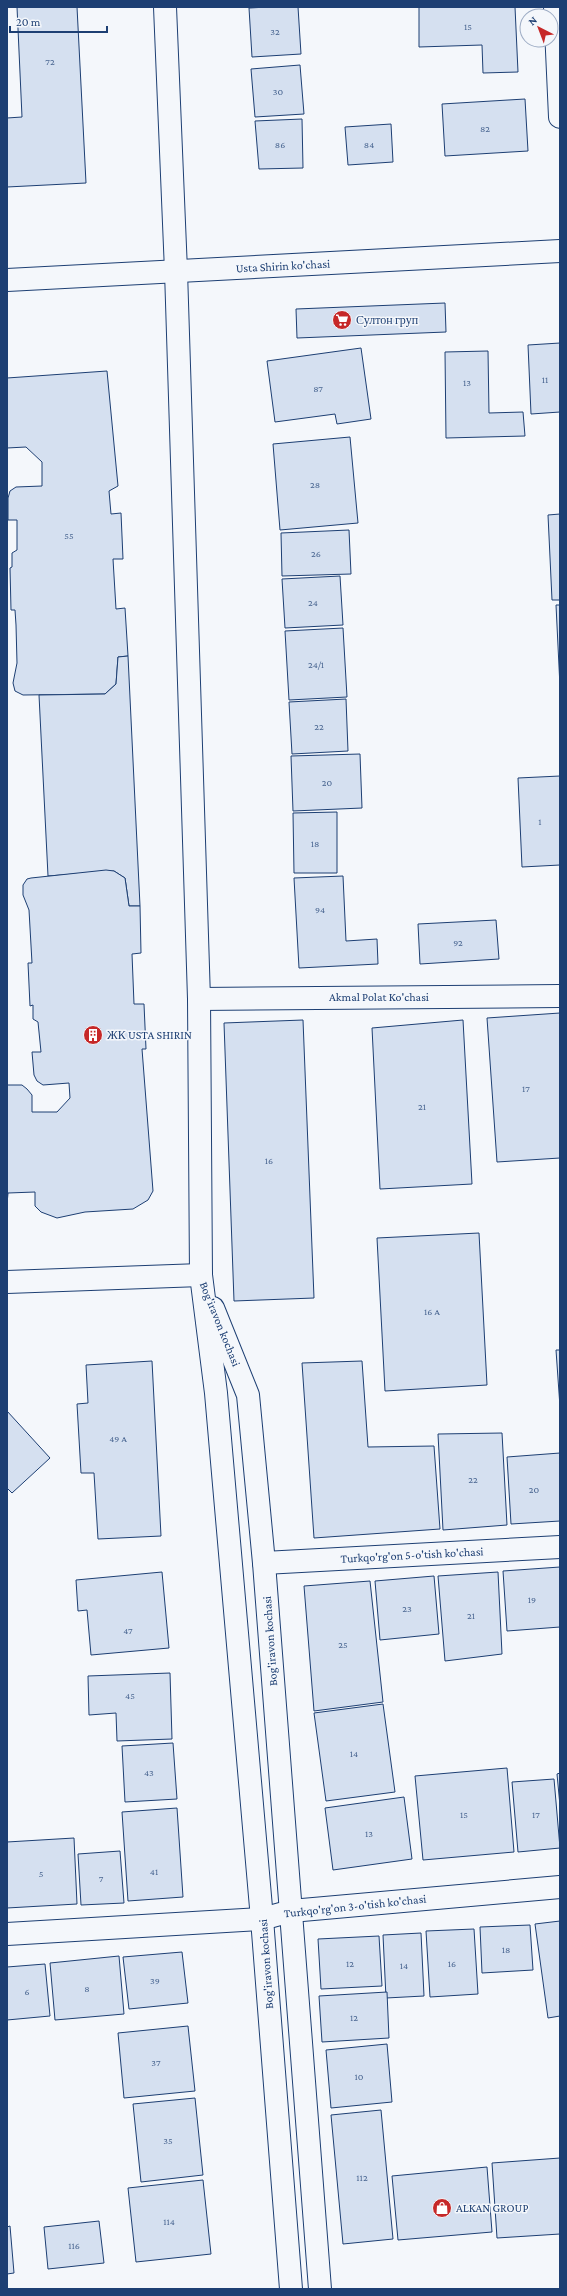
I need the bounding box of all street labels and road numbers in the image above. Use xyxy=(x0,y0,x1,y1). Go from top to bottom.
street label: Usta Shirin ko'chasi xyxy=(236,257,330,275)
street label: Akmal Polat Ko'chasi xyxy=(329,990,429,1004)
street label: Bog'iravon kochasi xyxy=(197,1280,243,1368)
street label: Turkqo'rg'on 5-o'tish ko'chasi xyxy=(340,1544,484,1566)
street label: Bog'iravon kochasi xyxy=(260,1596,280,1686)
street label: Turkqo'rg'on 3-o'tish ko'chasi xyxy=(283,1892,427,1920)
street label: Bog'iravon kochasi xyxy=(256,1919,276,2009)

